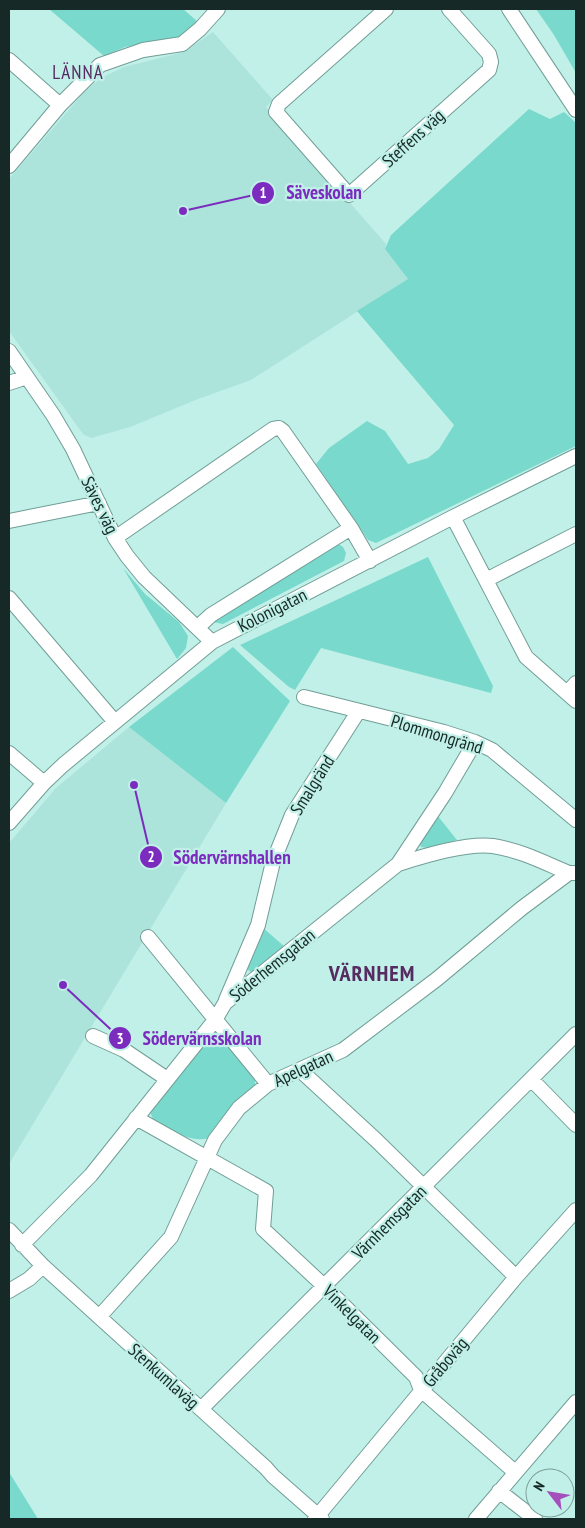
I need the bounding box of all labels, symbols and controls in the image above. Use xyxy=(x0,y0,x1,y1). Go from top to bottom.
district label: LÄNNA xyxy=(52,60,104,84)
street label: Steffens väg xyxy=(377,104,449,172)
callout: Säveskolan xyxy=(251,176,371,210)
text: Säveskolan xyxy=(286,180,362,204)
text: 1 xyxy=(259,183,267,202)
street label: Säves väg xyxy=(76,473,124,537)
street label: Kolonigatan xyxy=(233,583,311,637)
street label: Plommongränd xyxy=(388,709,486,759)
street label: Smalgränd xyxy=(285,751,339,819)
callout: Södervärnshallen xyxy=(139,840,301,874)
text: Södervärnshallen xyxy=(173,845,291,869)
text: 2 xyxy=(147,847,155,866)
street label: Söderhemsgatan xyxy=(224,923,320,1007)
district label: VÄRNHEM xyxy=(328,959,415,987)
callout: Södervärnsskolan xyxy=(108,1021,272,1055)
text: Södervärnsskolan xyxy=(143,1026,261,1050)
text: 3 xyxy=(116,1029,124,1048)
street label: Apelgatan xyxy=(270,1044,336,1092)
street label: Värnhemsgatan xyxy=(346,1180,431,1265)
street label: Vinkelgatan xyxy=(317,1279,386,1348)
street label: Gråboväg xyxy=(417,1332,473,1392)
street label: Stenkumlaväg xyxy=(124,1338,204,1414)
north arrow xyxy=(525,1468,575,1518)
text: N xyxy=(529,1478,549,1494)

